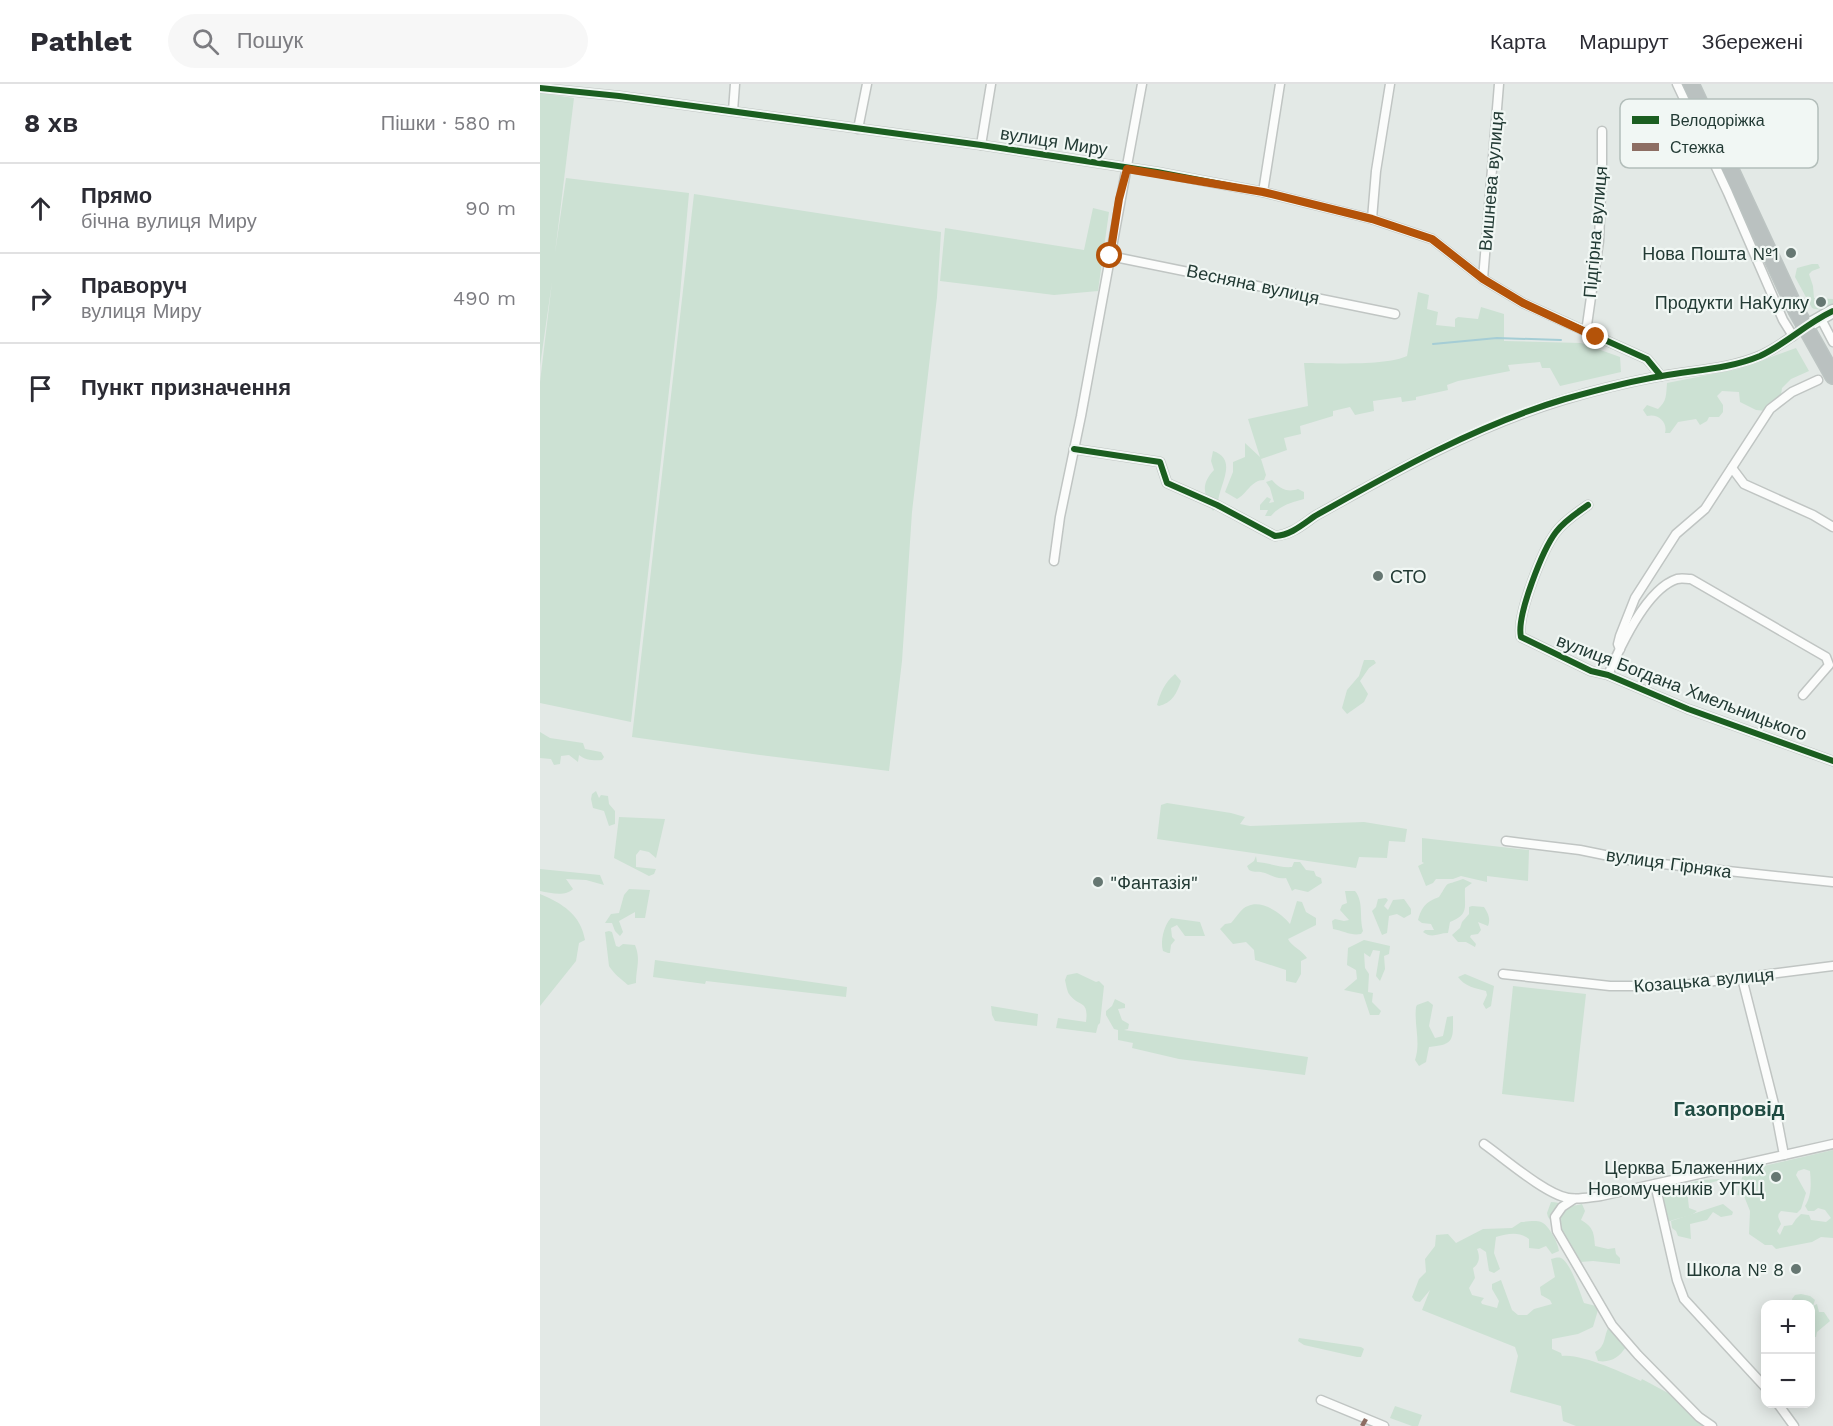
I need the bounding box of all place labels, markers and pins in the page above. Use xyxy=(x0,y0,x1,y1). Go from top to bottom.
place label: Нова Пошта №1 xyxy=(1642,243,1779,264)
marker: Нова Пошта №1 xyxy=(1784,246,1798,260)
place label: Продукти НаКулку xyxy=(1655,292,1809,313)
marker: Продукти НаКулку xyxy=(1814,295,1828,309)
place label: СТО xyxy=(1390,566,1427,587)
marker: СТО xyxy=(1371,569,1385,583)
place label: "Фантазія" xyxy=(1110,872,1198,893)
marker: "Фантазія" xyxy=(1091,875,1105,889)
place label: Церква Блаженних Новомучеників УГКЦ xyxy=(1588,1157,1764,1199)
marker: Церква Блаженних Новомучеників УГКЦ xyxy=(1769,1170,1783,1184)
place label: Школа № 8 xyxy=(1686,1259,1784,1280)
marker: Школа № 8 xyxy=(1789,1262,1803,1276)

